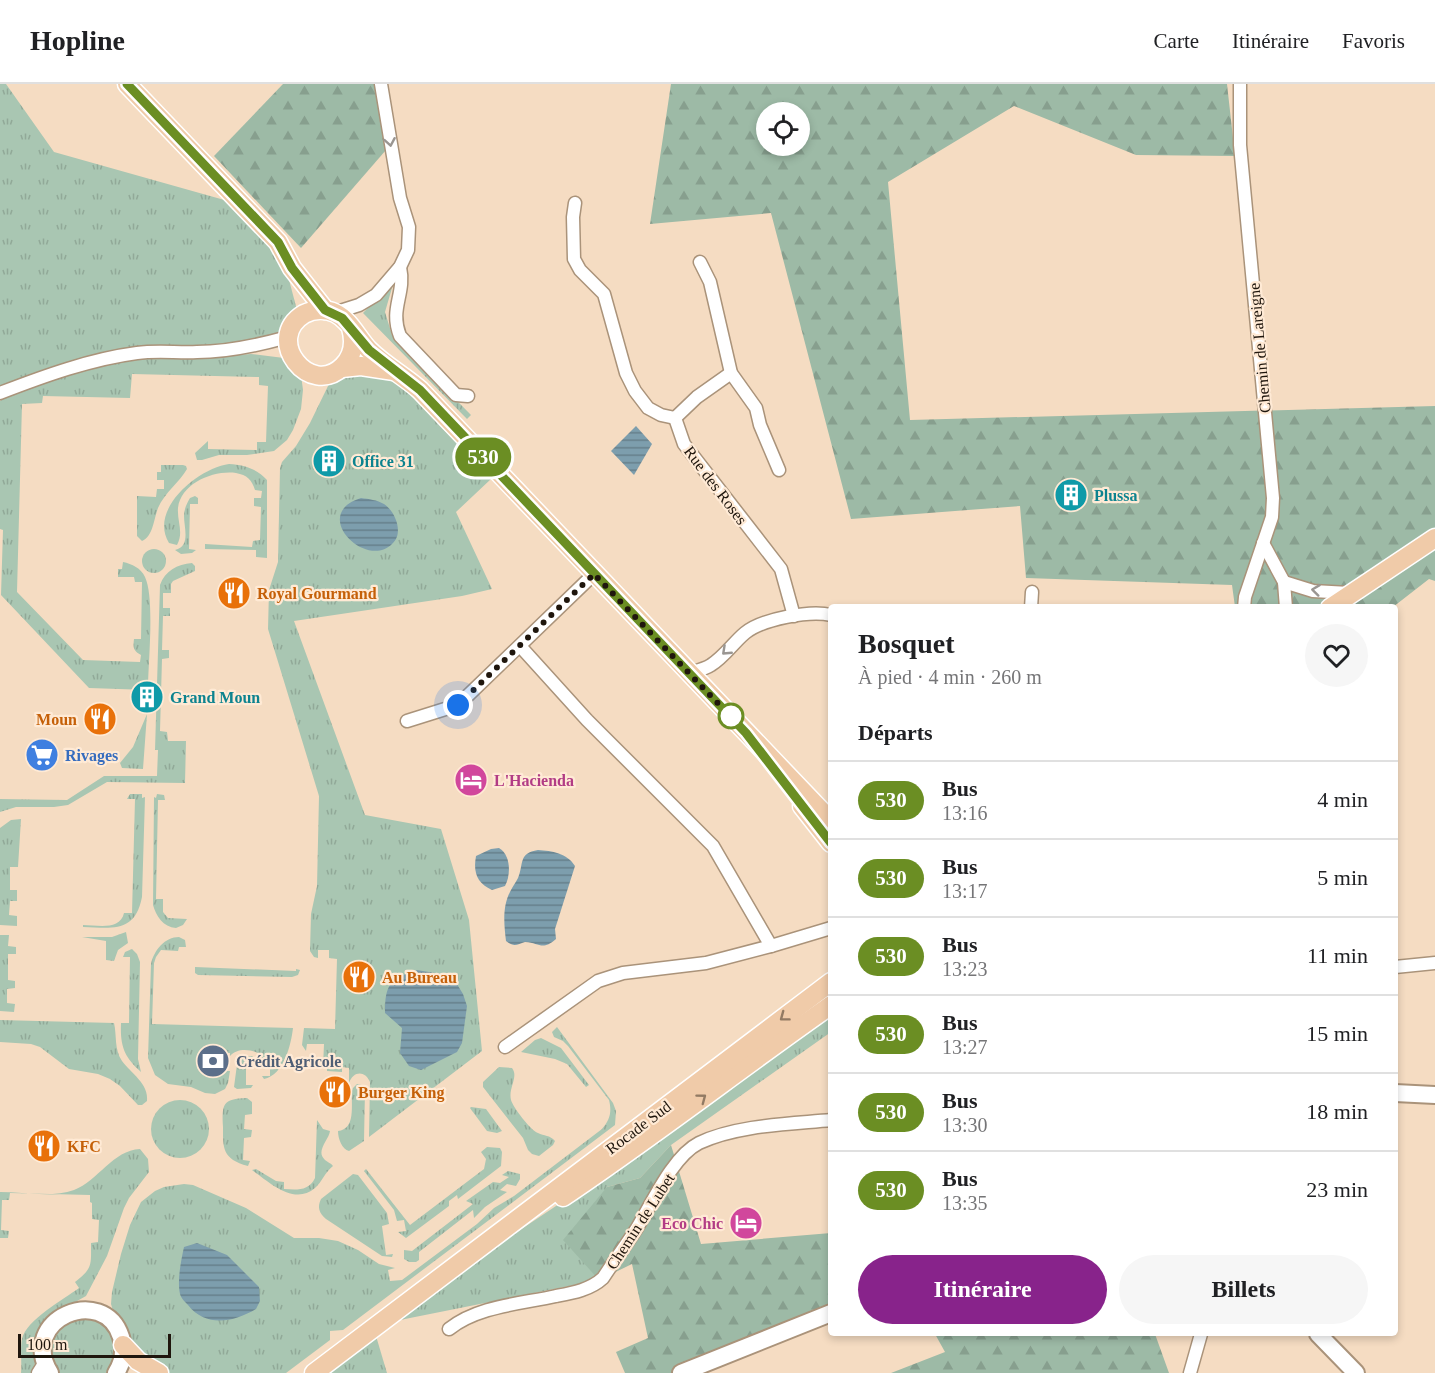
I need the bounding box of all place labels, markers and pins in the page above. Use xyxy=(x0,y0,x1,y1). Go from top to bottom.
building icon: Office 31 xyxy=(311,443,347,479)
place label: Office 31 xyxy=(352,453,414,470)
building icon: Plussa xyxy=(1053,477,1089,513)
place label: Plussa xyxy=(1094,487,1138,504)
restaurant icon: Royal Gourmand xyxy=(216,575,252,611)
place label: Royal Gourmand xyxy=(257,585,377,603)
building icon: Grand Moun xyxy=(129,679,165,715)
place label: Grand Moun xyxy=(170,689,260,706)
restaurant icon: Moun xyxy=(82,701,118,737)
unlabelled marker xyxy=(718,703,744,729)
place label: Moun xyxy=(36,711,77,728)
supermarket icon: Rivages xyxy=(24,737,60,773)
place label: Rivages xyxy=(65,747,118,765)
hotel icon: L'Hacienda xyxy=(453,762,489,798)
place label: L'Hacienda xyxy=(494,772,574,789)
restaurant icon: Au Bureau xyxy=(341,959,377,995)
place label: Au Bureau xyxy=(382,969,457,986)
bank icon: Crédit Agricole xyxy=(195,1043,231,1079)
place label: Crédit Agricole xyxy=(236,1053,341,1071)
restaurant icon: Burger King xyxy=(317,1074,353,1110)
place label: Burger King xyxy=(358,1084,444,1102)
restaurant icon: KFC xyxy=(26,1128,62,1164)
place label: KFC xyxy=(67,1138,101,1155)
hotel icon: Eco Chic xyxy=(728,1205,764,1241)
place label: Eco Chic xyxy=(661,1215,723,1232)

